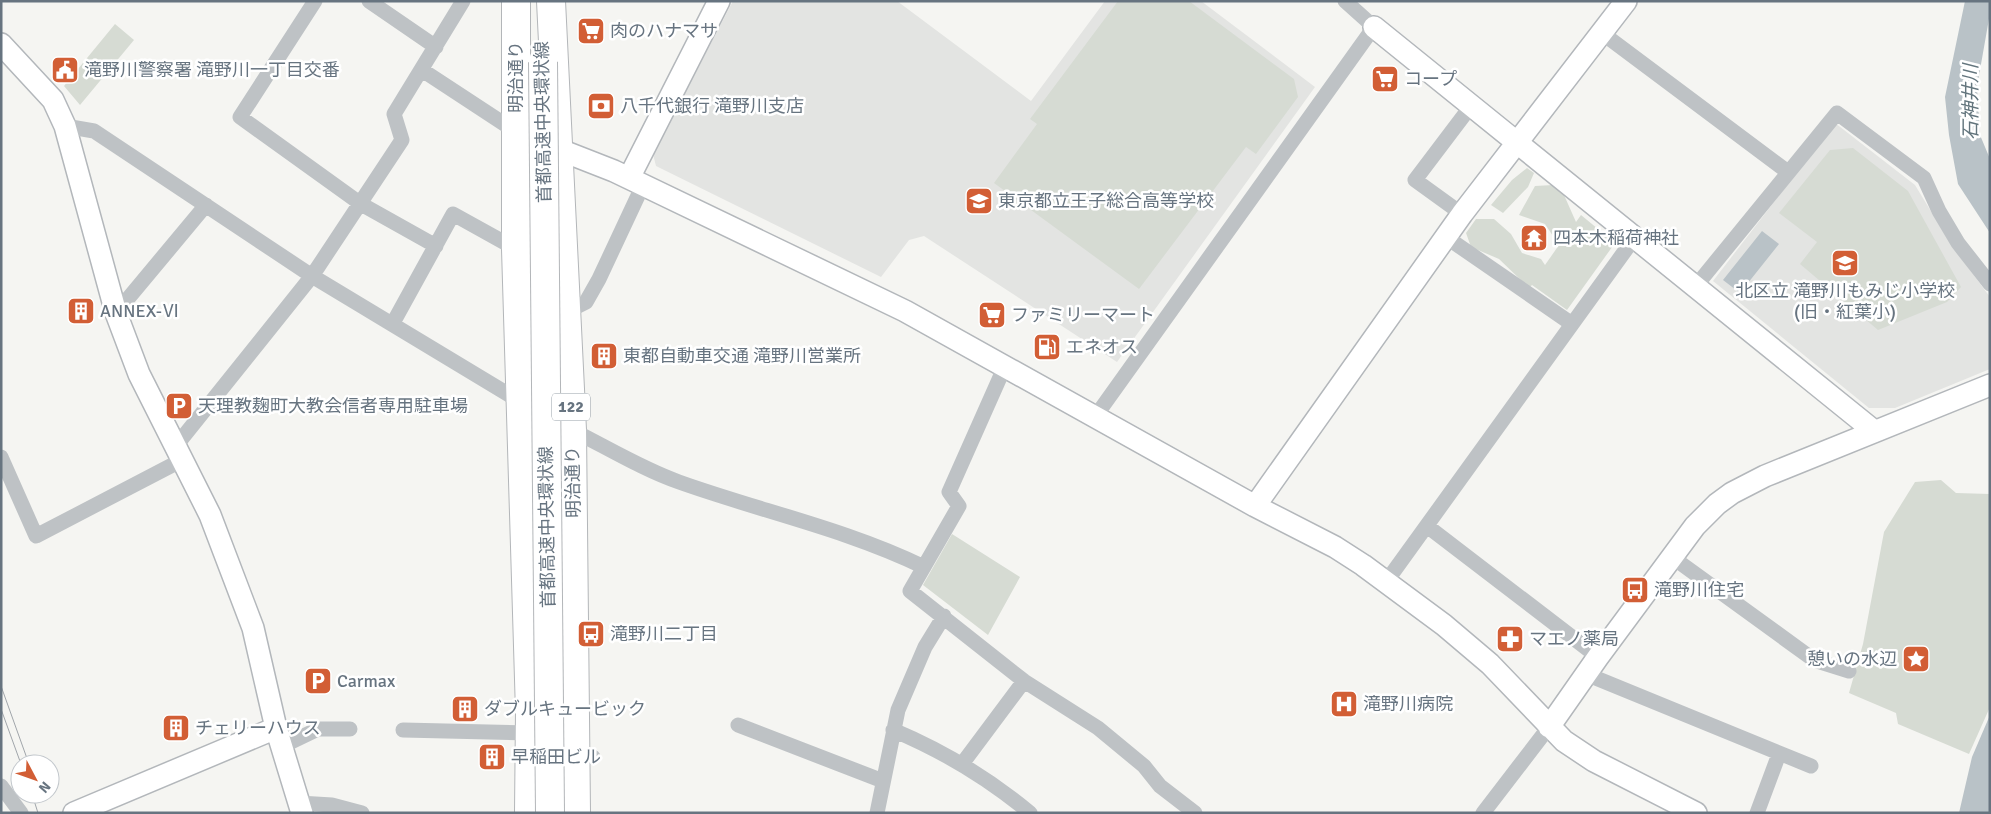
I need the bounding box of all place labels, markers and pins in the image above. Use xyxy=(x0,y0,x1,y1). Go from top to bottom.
supermarket icon: 肉のハナマサ xyxy=(576,16,606,46)
place label: 肉のハナマサ xyxy=(610,20,718,42)
public building icon: 滝野川警察署 滝野川一丁目交番 xyxy=(50,55,80,85)
place label: 滝野川警察署 滝野川一丁目交番 xyxy=(84,59,340,81)
supermarket icon: コープ xyxy=(1370,64,1400,94)
place label: コープ xyxy=(1404,68,1457,90)
bank icon: 八千代銀行 滝野川支店 xyxy=(586,91,616,121)
place label: 八千代銀行 滝野川支店 xyxy=(620,95,804,117)
school or university icon: 東京都立王子総合高等学校 xyxy=(964,186,994,216)
place label: 東京都立王子総合高等学校 xyxy=(998,190,1214,212)
temple icon: 四本木稲荷神社 xyxy=(1519,223,1549,253)
place label: 四本木稲荷神社 xyxy=(1553,227,1679,249)
school or university icon: 北区立 滝野川もみじ小学校 (旧・紅葉小) xyxy=(1830,248,1860,278)
place label: 北区立 滝野川もみじ小学校 (旧・紅葉小) xyxy=(1735,280,1955,323)
building icon: ANNEX-Ⅵ xyxy=(66,296,96,326)
place label: ANNEX-Ⅵ xyxy=(100,300,180,322)
supermarket icon: ファミリーマート xyxy=(977,300,1007,330)
place label: ファミリーマート xyxy=(1011,304,1155,326)
fuel station icon: エネオス xyxy=(1032,332,1062,362)
place label: エネオス xyxy=(1066,336,1138,358)
building icon: 東都自動車交通 滝野川営業所 xyxy=(589,341,619,371)
place label: 東都自動車交通 滝野川営業所 xyxy=(623,345,861,367)
parking icon: 天理教麹町大教会信者専用駐車場 xyxy=(164,391,194,421)
place label: 天理教麹町大教会信者専用駐車場 xyxy=(198,395,468,417)
bus stop icon: 滝野川住宅 xyxy=(1620,575,1650,605)
place label: 滝野川住宅 xyxy=(1654,579,1744,601)
bus stop icon: 滝野川二丁目 xyxy=(576,619,606,649)
place label: 滝野川二丁目 xyxy=(610,623,718,645)
pharmacy icon: マエノ薬局 xyxy=(1495,624,1525,654)
place label: マエノ薬局 xyxy=(1529,628,1619,650)
place icon: 憩いの水辺 xyxy=(1901,644,1931,674)
place label: 憩いの水辺 xyxy=(1807,648,1897,670)
parking icon: Carmax xyxy=(303,666,333,696)
place label: Carmax xyxy=(337,670,396,692)
hospital icon: 滝野川病院 xyxy=(1329,689,1359,719)
place label: 滝野川病院 xyxy=(1363,693,1453,715)
building icon: ダブルキュービック xyxy=(450,694,480,724)
place label: ダブルキュービック xyxy=(484,698,646,720)
building icon: チェリーハウス xyxy=(161,713,191,743)
place label: チェリーハウス xyxy=(195,717,321,739)
building icon: 早稲田ビル xyxy=(477,742,507,772)
place label: 早稲田ビル xyxy=(511,746,601,768)

